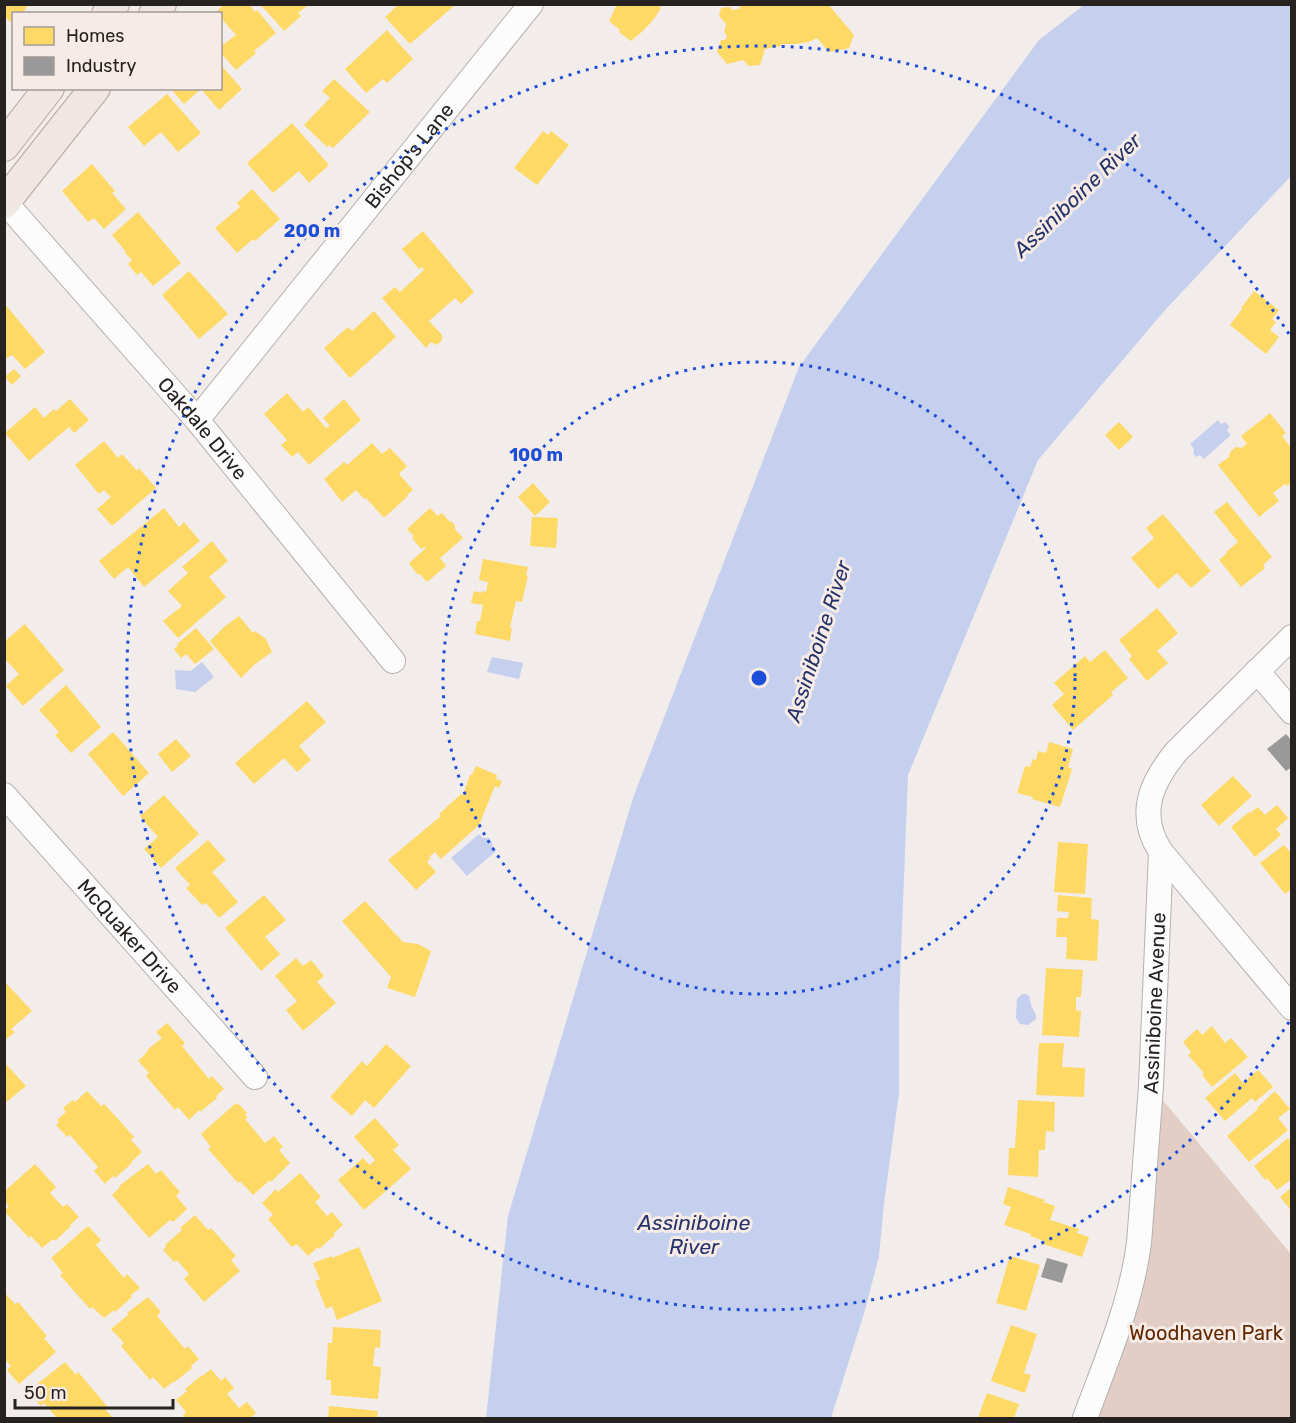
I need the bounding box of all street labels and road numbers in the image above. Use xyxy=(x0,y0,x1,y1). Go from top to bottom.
street label: Bishop's Lane xyxy=(360,98,459,213)
street label: Oakdale Drive xyxy=(153,372,253,484)
street label: McQuaker Drive xyxy=(73,874,187,998)
street label: Assiniboine Avenue xyxy=(1138,912,1170,1095)

